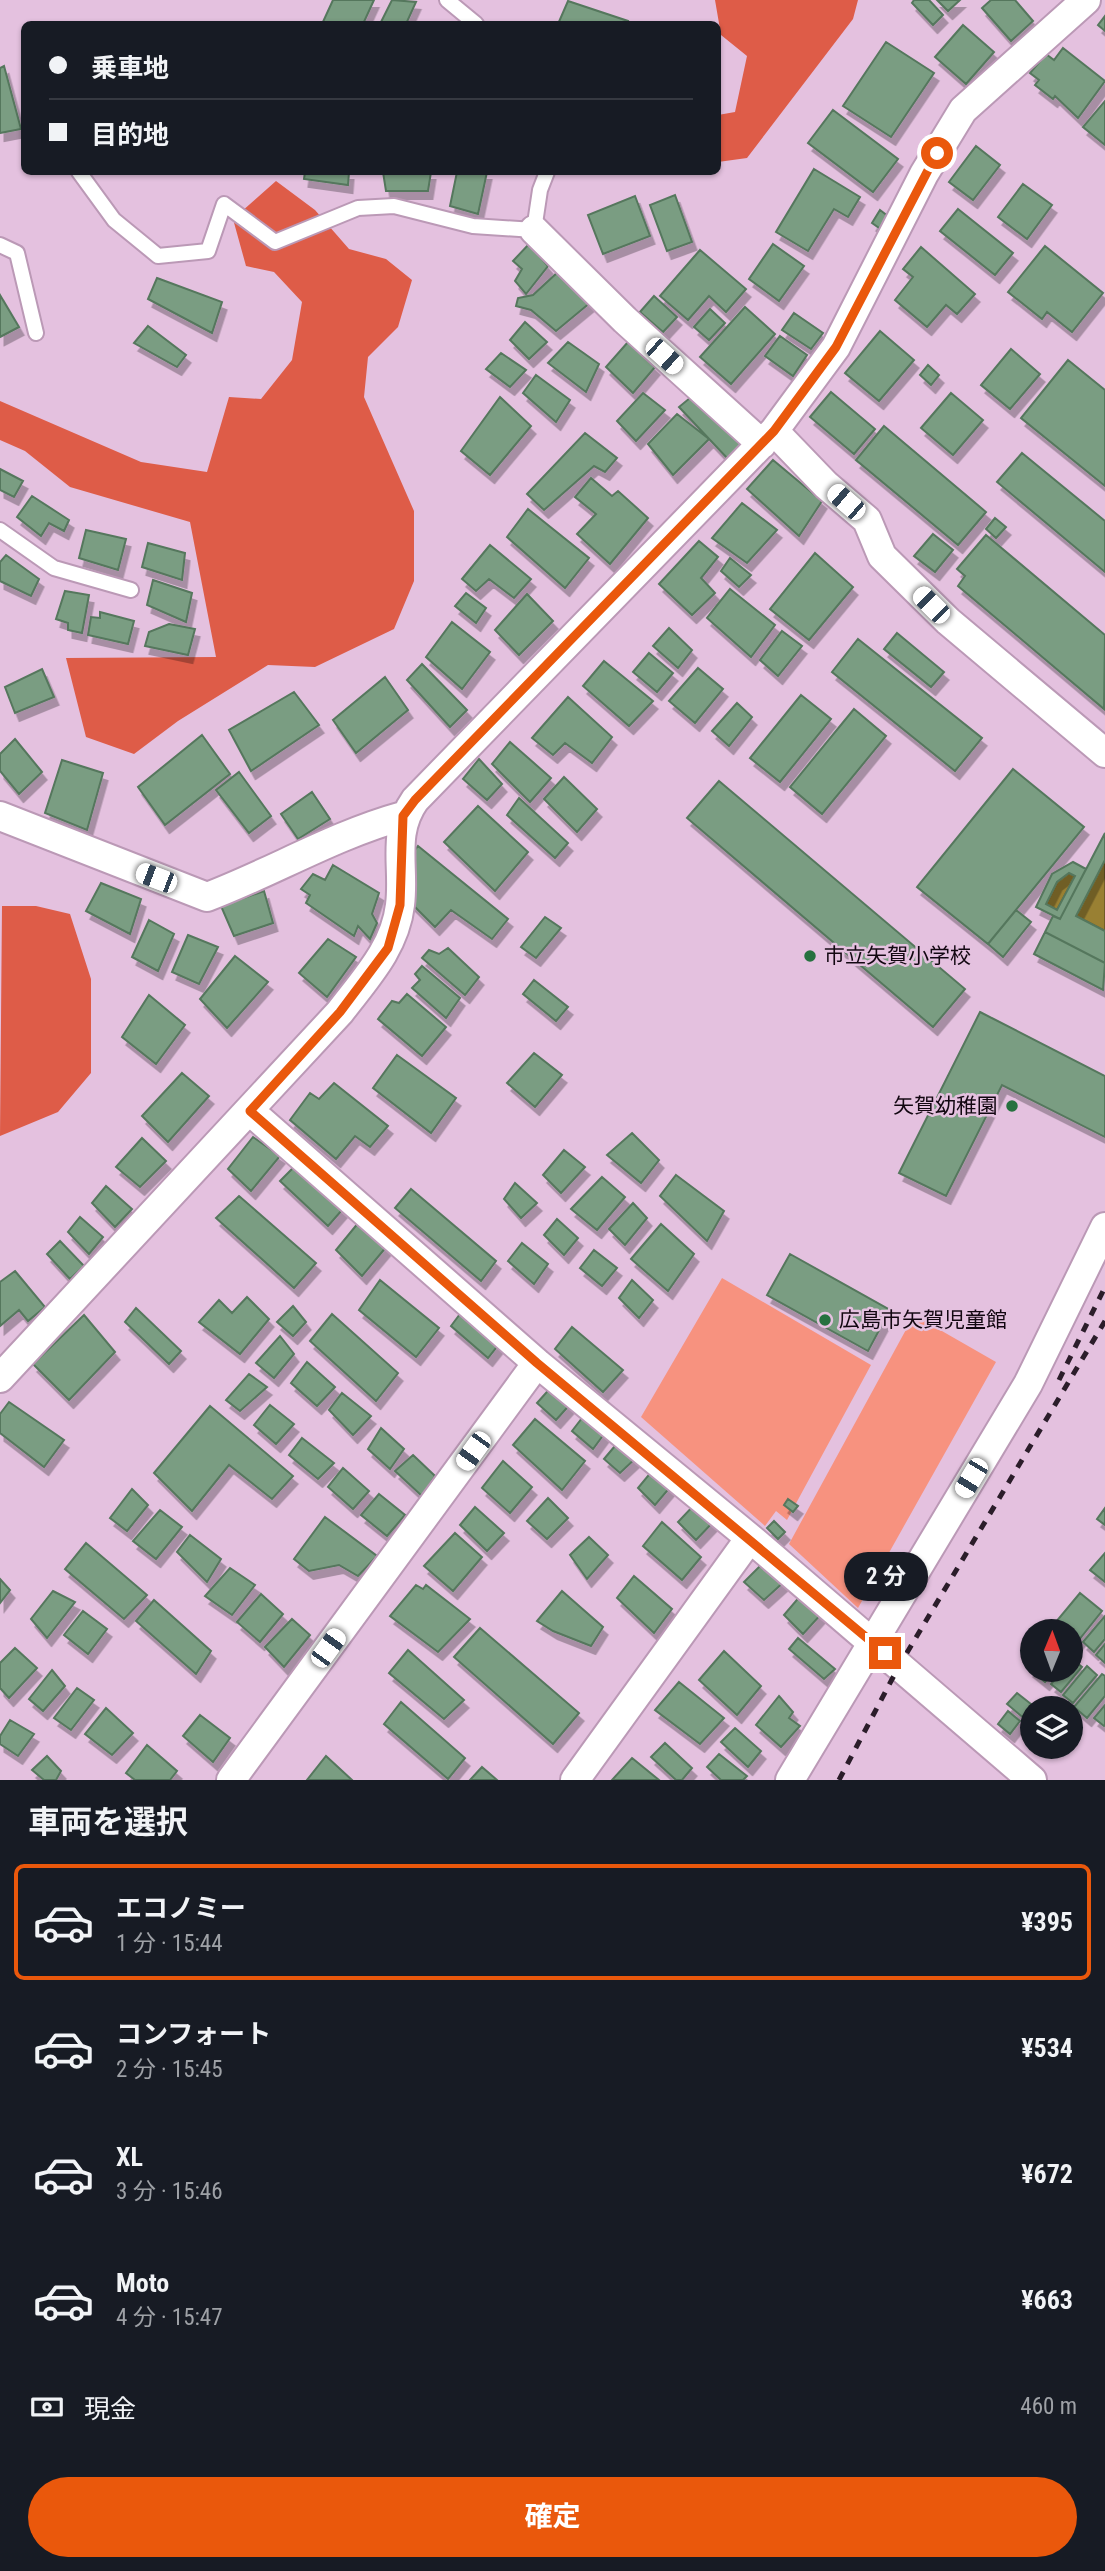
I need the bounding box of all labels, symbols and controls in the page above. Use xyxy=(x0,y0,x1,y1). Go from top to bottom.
text: 乗車地 xyxy=(91,53,169,83)
text: 目的地 xyxy=(91,120,169,150)
route start xyxy=(921,137,953,169)
car xyxy=(642,334,687,378)
car xyxy=(824,480,869,524)
car xyxy=(909,583,954,627)
car xyxy=(133,861,180,895)
place label: 市立矢賀小学校 xyxy=(824,944,971,968)
marker: 市立矢賀小学校 xyxy=(802,948,818,964)
place label: 矢賀幼稚園 xyxy=(893,1094,998,1118)
marker: 矢賀幼稚園 xyxy=(1004,1098,1020,1114)
place label: 広島市矢賀児童館 xyxy=(839,1308,1007,1332)
marker: 広島市矢賀児童館 xyxy=(817,1312,833,1328)
car xyxy=(453,1428,494,1474)
car xyxy=(952,1455,991,1501)
callout: 2 分 xyxy=(843,1552,927,1600)
text: 2 分 xyxy=(866,1563,906,1590)
north arrow xyxy=(1020,1619,1083,1682)
map controls xyxy=(1020,1619,1083,1759)
car xyxy=(308,1625,349,1671)
route end xyxy=(869,1637,901,1669)
button: layers xyxy=(1020,1696,1083,1759)
text: 車両を選択 xyxy=(28,1803,188,1841)
icon: car xyxy=(32,1891,95,1954)
text: エコノミー xyxy=(116,1893,246,1923)
text: ¥395 xyxy=(1021,1907,1073,1937)
text: 1 分 · 15:44 xyxy=(116,1930,223,1957)
icon: car xyxy=(32,2017,95,2080)
text: コンフォート xyxy=(116,2019,271,2049)
text: ¥534 xyxy=(1021,2033,1073,2063)
text: 2 分 · 15:45 xyxy=(116,2056,223,2083)
text: XL xyxy=(116,2142,143,2172)
icon: car xyxy=(32,2143,95,2206)
text: ¥672 xyxy=(1021,2159,1073,2189)
text: 3 分 · 15:46 xyxy=(116,2178,223,2205)
text: Moto xyxy=(116,2268,169,2298)
icon: car xyxy=(32,2269,95,2332)
text: ¥663 xyxy=(1021,2285,1073,2315)
text: 4 分 · 15:47 xyxy=(116,2304,223,2331)
icon: cash xyxy=(28,2388,66,2426)
text: 460 m xyxy=(1020,2393,1077,2420)
text: 現金 xyxy=(84,2394,136,2424)
button: 確定 xyxy=(28,2477,1077,2557)

